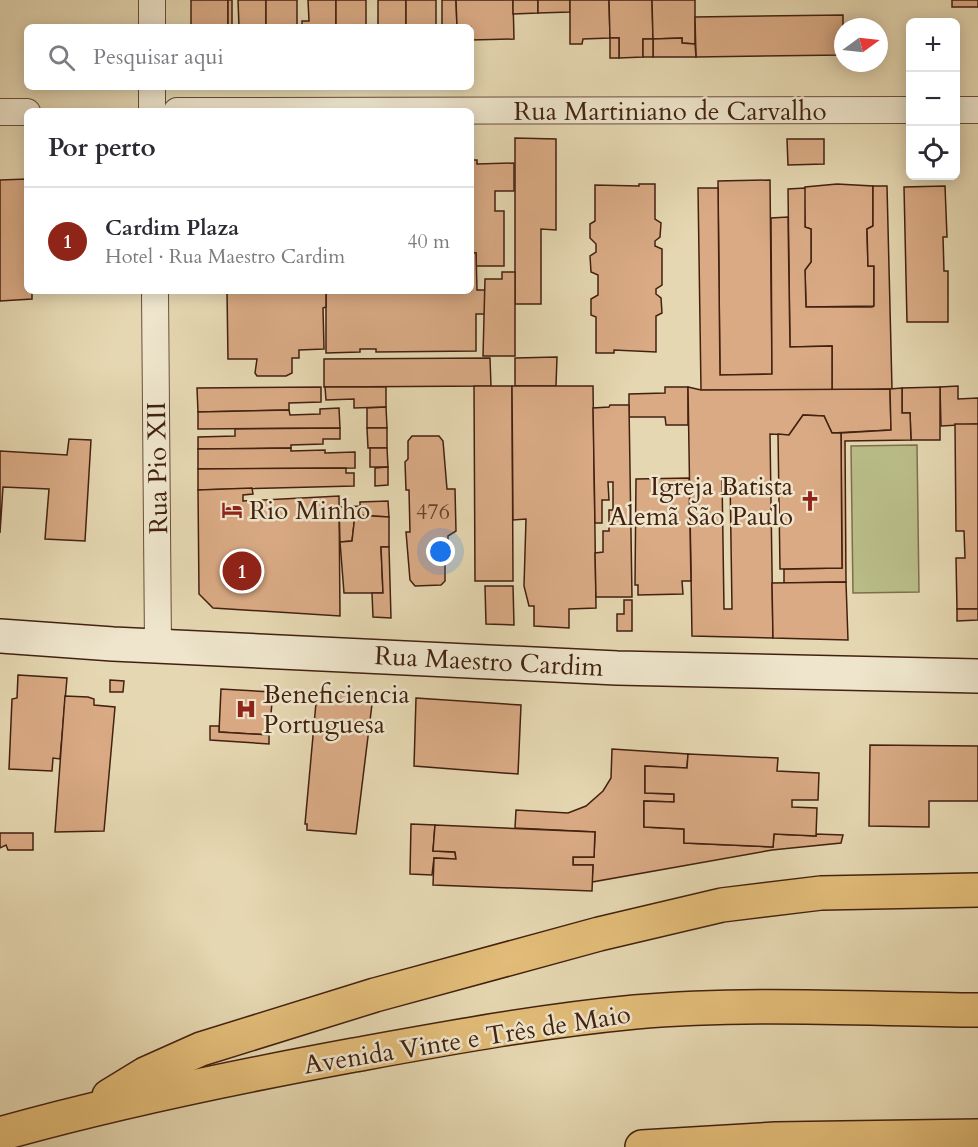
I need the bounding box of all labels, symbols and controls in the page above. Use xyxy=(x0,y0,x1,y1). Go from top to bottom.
north arrow xyxy=(834,18,888,72)
map controls xyxy=(906,18,960,180)
button: + xyxy=(906,18,960,72)
search box xyxy=(24,24,474,90)
icon: search xyxy=(45,41,78,74)
text: Pesquisar aqui xyxy=(93,42,224,72)
button: − xyxy=(906,72,960,126)
street label: Rua Martiniano de Carvalho xyxy=(514,94,826,129)
button: locate xyxy=(906,126,960,180)
text: Por perto xyxy=(48,130,156,165)
text: Cardim Plaza xyxy=(105,213,239,243)
text: 1 xyxy=(62,228,73,255)
text: 40 m xyxy=(407,228,450,255)
text: Hotel · Rua Maestro Cardim xyxy=(105,243,345,270)
street label: Rua Pio XII xyxy=(139,401,176,535)
place label: Igreja Batista Alemã São Paulo xyxy=(609,469,793,534)
church icon: Igreja Batista Alemã São Paulo xyxy=(798,489,822,513)
place label: Rio Minho xyxy=(249,493,370,528)
house number: 476 xyxy=(416,497,450,527)
hotel icon: Rio Minho xyxy=(220,498,244,522)
your location xyxy=(426,537,455,566)
pin: 1 xyxy=(222,548,262,594)
street label: Rua Maestro Cardim xyxy=(374,638,604,685)
place label: Beneficiencia Portuguesa xyxy=(263,677,410,742)
hospital icon: Beneficiencia Portuguesa xyxy=(234,697,258,721)
street label: Avenida Vinte e Três de Maio xyxy=(301,996,633,1083)

